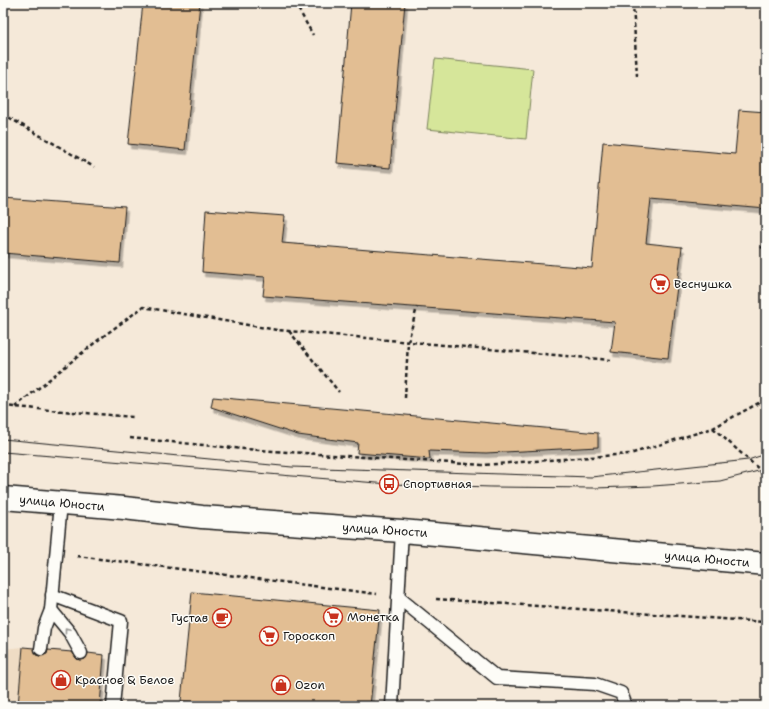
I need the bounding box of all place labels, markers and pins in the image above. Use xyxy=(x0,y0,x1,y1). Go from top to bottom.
supermarket icon: Веснушка xyxy=(649,273,671,295)
place label: Веснушка xyxy=(674,276,732,292)
bus stop icon: Спортивная xyxy=(378,473,400,495)
place label: Спортивная xyxy=(403,476,472,492)
supermarket icon: Монетка xyxy=(322,606,344,628)
cafe icon: Густав xyxy=(211,607,233,629)
place label: Монетка xyxy=(347,609,400,625)
place label: Густав xyxy=(171,610,208,626)
supermarket icon: Гороскоп xyxy=(258,625,280,647)
place label: Гороскоп xyxy=(283,628,335,644)
shop icon: Красное & Белое xyxy=(50,669,72,691)
place label: Красное & Белое xyxy=(75,672,174,688)
shop icon: Ozon xyxy=(270,674,292,696)
place label: Ozon xyxy=(295,677,325,693)

